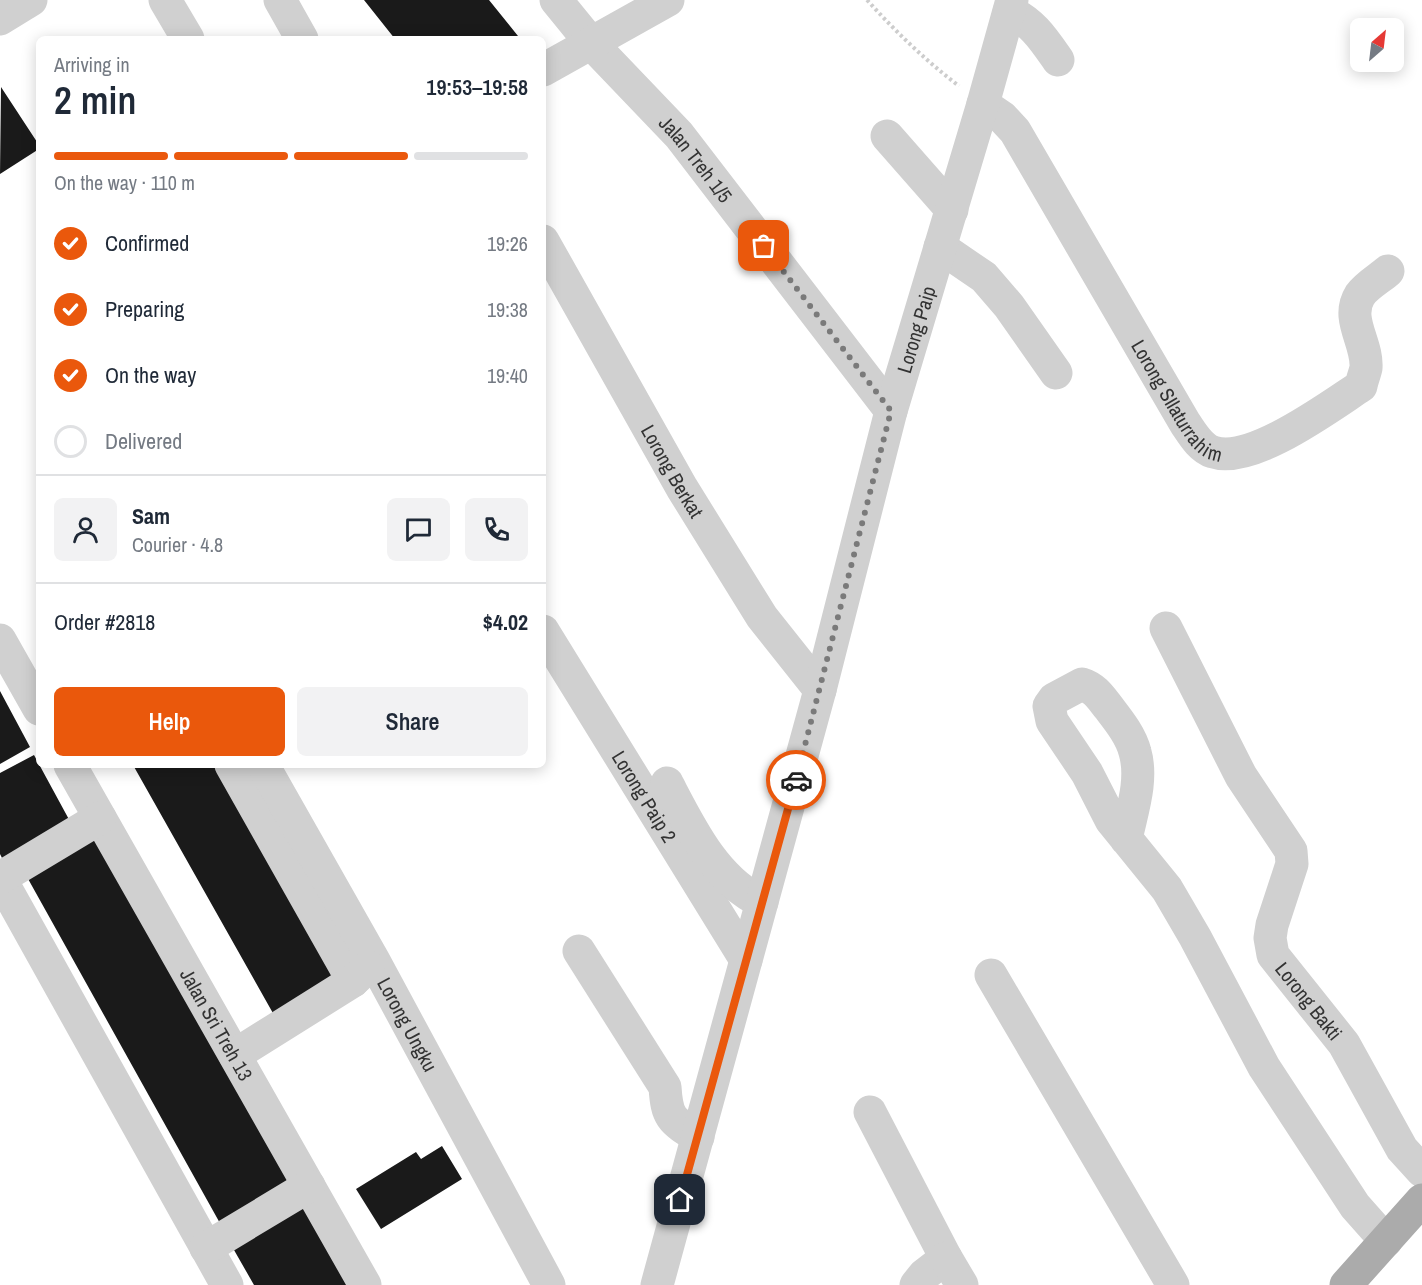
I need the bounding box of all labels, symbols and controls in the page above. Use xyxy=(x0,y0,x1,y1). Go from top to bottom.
north arrow xyxy=(1350,18,1404,72)
map controls xyxy=(1350,18,1404,72)
text: Arriving in xyxy=(54,51,130,78)
text: 19:53–19:58 xyxy=(426,72,528,102)
text: 2 min xyxy=(54,74,136,126)
street label: Jalan Treh 1/5 xyxy=(654,109,739,208)
text: On the way · 110 m xyxy=(54,169,195,196)
pin xyxy=(738,220,789,271)
icon: check xyxy=(54,227,87,260)
text: Confirmed xyxy=(105,228,189,258)
icon: bag xyxy=(747,229,780,262)
text: 19:26 xyxy=(487,230,528,257)
street label: Lorong Paip xyxy=(890,283,941,376)
icon: check xyxy=(54,293,87,326)
text: Preparing xyxy=(105,294,184,324)
text: 19:38 xyxy=(487,296,528,323)
street label: Lorong SIlaturrahim xyxy=(1126,335,1225,467)
icon: check xyxy=(54,359,87,392)
text: On the way xyxy=(105,360,196,390)
text: 19:40 xyxy=(487,362,528,389)
street label: Lorong Berkat xyxy=(635,420,711,523)
text: Delivered xyxy=(105,426,182,456)
button: person xyxy=(54,498,117,561)
button: chat xyxy=(387,498,450,561)
button: phone xyxy=(465,498,528,561)
text: Sam xyxy=(132,501,170,531)
text: Courier · 4.8 xyxy=(132,531,223,558)
text: Order #2818 xyxy=(54,607,155,637)
text: $4.02 xyxy=(483,607,528,637)
button: Help xyxy=(54,687,285,756)
button: Share xyxy=(297,687,528,756)
street label: Lorong Paip 2 xyxy=(606,745,683,847)
courier xyxy=(766,750,826,810)
icon: car xyxy=(780,764,813,797)
street label: Lorong Bakti xyxy=(1270,956,1349,1045)
street label: Jalan Sri Treh 13 xyxy=(174,963,260,1085)
street label: Lorong Ungku xyxy=(372,972,444,1076)
pin xyxy=(654,1174,705,1225)
icon: home xyxy=(663,1183,696,1216)

